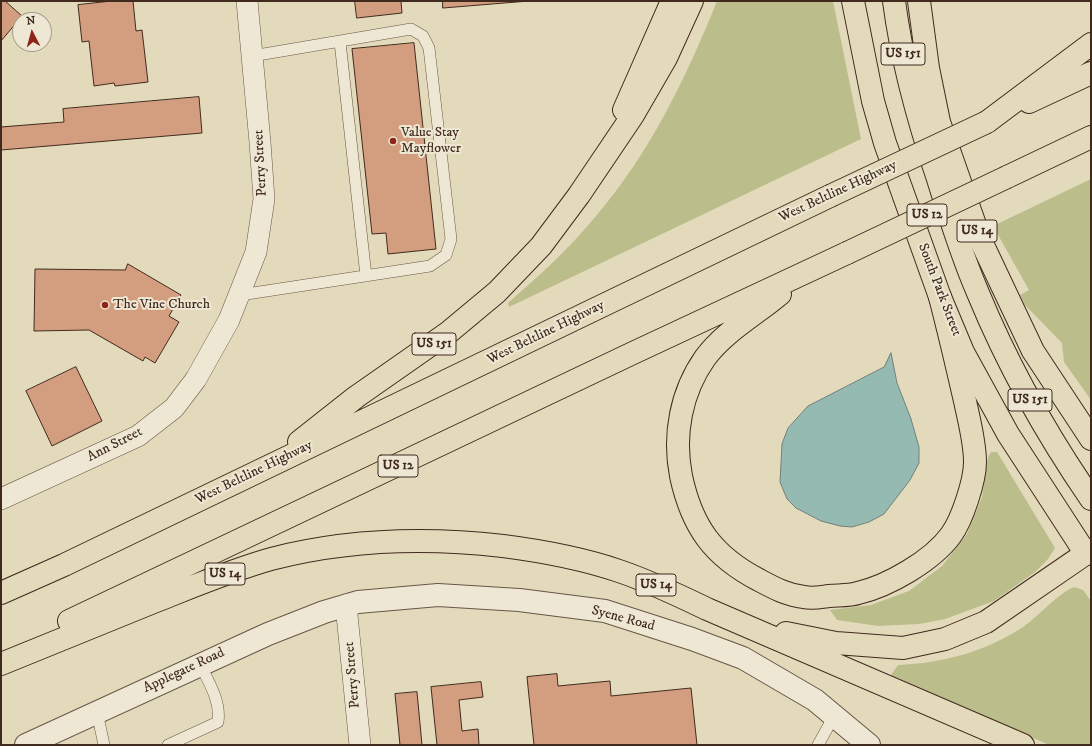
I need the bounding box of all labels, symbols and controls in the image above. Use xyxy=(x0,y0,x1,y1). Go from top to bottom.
north arrow xyxy=(12,12,52,52)
text: N xyxy=(26,14,36,28)
road number: US 151 xyxy=(881,43,925,65)
place label: Value Stay Mayflower xyxy=(401,125,461,158)
street label: Perry Street xyxy=(251,129,271,197)
marker: Value Stay Mayflower xyxy=(388,136,398,146)
street label: West Beltline Highway xyxy=(776,157,900,227)
road number: US 12 xyxy=(907,204,947,226)
road number: US 14 xyxy=(957,220,997,242)
street label: South Park Street xyxy=(914,241,964,339)
place label: The Vine Church xyxy=(113,297,210,313)
street label: West Beltline Highway xyxy=(485,297,607,369)
marker: The Vine Church xyxy=(100,300,110,310)
road number: US 151 xyxy=(412,333,456,355)
road number: US 151 xyxy=(1008,389,1052,411)
street label: Ann Street xyxy=(85,424,145,466)
street label: West Beltline Highway xyxy=(193,437,315,509)
road number: US 12 xyxy=(378,455,418,477)
road number: US 14 xyxy=(205,563,245,585)
road number: US 14 xyxy=(636,574,676,596)
street label: Syene Road xyxy=(590,603,656,635)
street label: Perry Street xyxy=(342,641,364,709)
street label: Applegate Road xyxy=(141,645,227,697)

